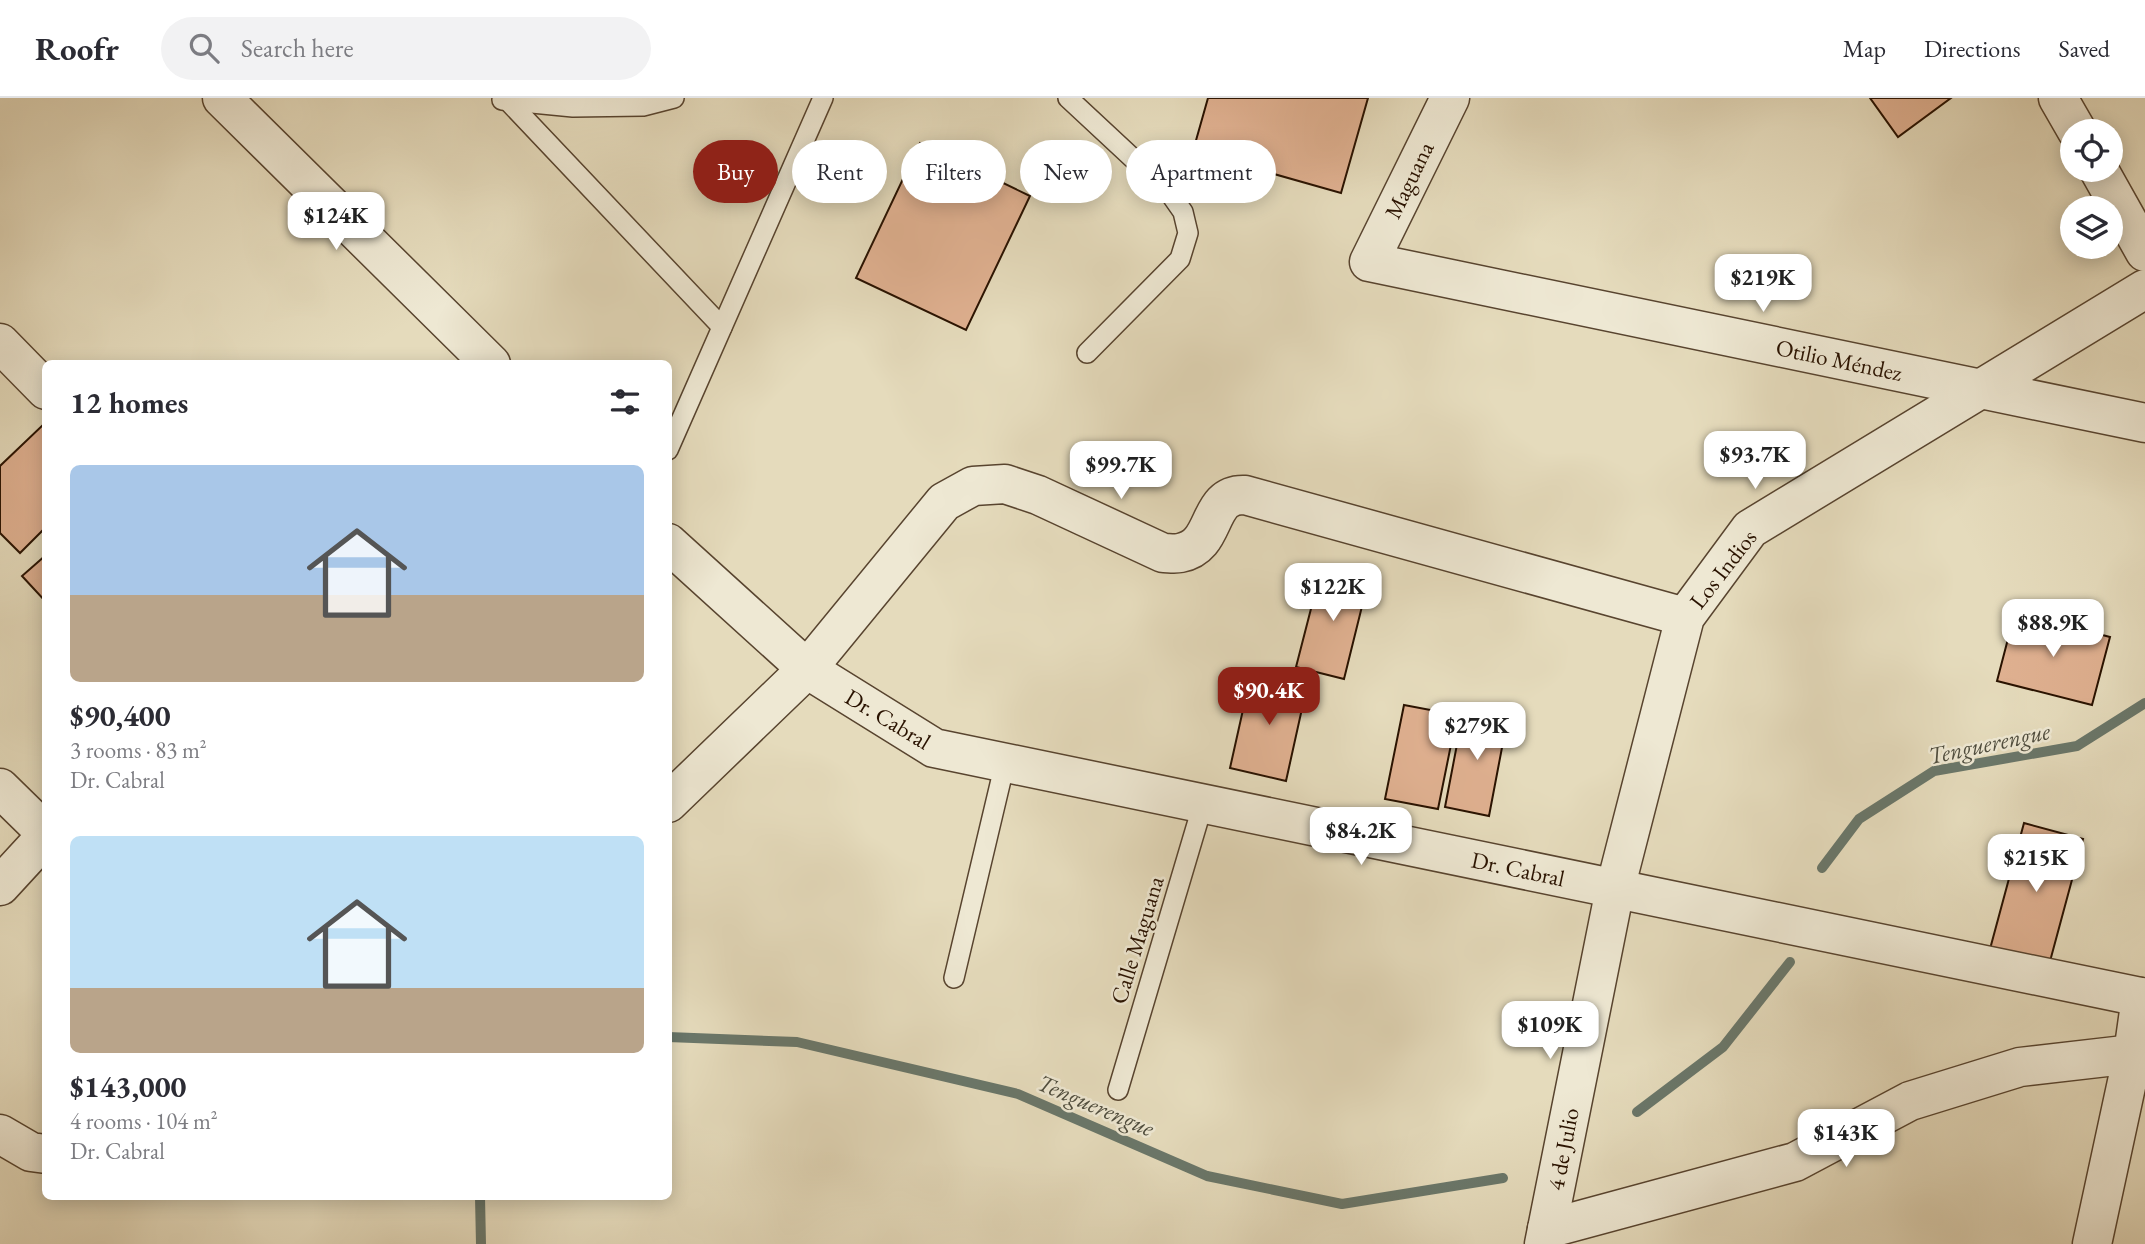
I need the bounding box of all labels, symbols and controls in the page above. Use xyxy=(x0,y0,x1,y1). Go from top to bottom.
search box xyxy=(161,17,651,80)
text: Roofr xyxy=(35,27,119,70)
icon: search xyxy=(185,29,223,67)
text: Search here xyxy=(241,31,354,65)
text: Map xyxy=(1843,33,1886,64)
text: Directions xyxy=(1924,33,2021,64)
text: Saved xyxy=(2059,33,2110,64)
map controls xyxy=(2060,119,2123,259)
button: locate xyxy=(2060,119,2123,182)
street label: Maguana xyxy=(1378,136,1441,223)
chip: Buy xyxy=(693,140,778,203)
chip: Rent xyxy=(792,140,887,203)
chip: Filters xyxy=(901,140,1006,203)
chip: New xyxy=(1020,140,1112,203)
chip: Apartment xyxy=(1126,140,1276,203)
pin: $124K xyxy=(287,192,385,252)
button: layers xyxy=(2060,196,2123,259)
text: $124K xyxy=(304,200,368,230)
pin: $219K xyxy=(1714,254,1812,314)
text: $219K xyxy=(1731,262,1795,292)
street label: Otilio Méndez xyxy=(1773,332,1905,388)
text: 12 homes xyxy=(70,383,188,422)
icon: filters xyxy=(606,383,644,421)
pin: $93.7K xyxy=(1698,432,1812,491)
text: $93.7K xyxy=(1720,439,1790,469)
pin: $99.7K xyxy=(1064,442,1178,501)
text: $99.7K xyxy=(1086,449,1156,479)
icon: home xyxy=(294,510,420,636)
street label: Los Indios xyxy=(1683,523,1763,615)
pin: $122K xyxy=(1284,564,1382,623)
text: $122K xyxy=(1301,571,1365,601)
pin: $88.9K xyxy=(1996,600,2110,659)
text: $88.9K xyxy=(2018,607,2088,637)
pin: $90.4K xyxy=(1212,668,1326,727)
text: $90.4K xyxy=(1234,675,1304,705)
street label: Dr. Cabral xyxy=(840,682,937,756)
text: $90,400 xyxy=(70,696,171,735)
pin: $279K xyxy=(1428,702,1526,762)
text: $279K xyxy=(1445,710,1509,740)
water label: Tenguerengue xyxy=(1925,715,2054,771)
text: 3 rooms · 83 m² xyxy=(70,735,207,765)
text: Dr. Cabral xyxy=(70,765,165,795)
pin: $84.2K xyxy=(1304,808,1418,867)
text: $84.2K xyxy=(1326,815,1396,845)
pin: $215K xyxy=(1987,834,2085,894)
text: $215K xyxy=(2004,842,2068,872)
street label: Dr. Cabral xyxy=(1469,844,1568,894)
street label: Calle Maguana xyxy=(1103,872,1171,1008)
icon: home xyxy=(294,881,420,1007)
pin: $109K xyxy=(1501,1002,1599,1061)
text: $109K xyxy=(1518,1009,1582,1039)
text: $143,000 xyxy=(70,1067,186,1106)
water label: Tenguerengue xyxy=(1033,1067,1160,1144)
street label: 4 de Julio xyxy=(1540,1105,1586,1193)
text: 4 rooms · 104 m² xyxy=(70,1106,218,1136)
pin: $143K xyxy=(1797,1110,1895,1169)
text: $143K xyxy=(1814,1117,1878,1147)
text: Dr. Cabral xyxy=(70,1136,165,1166)

